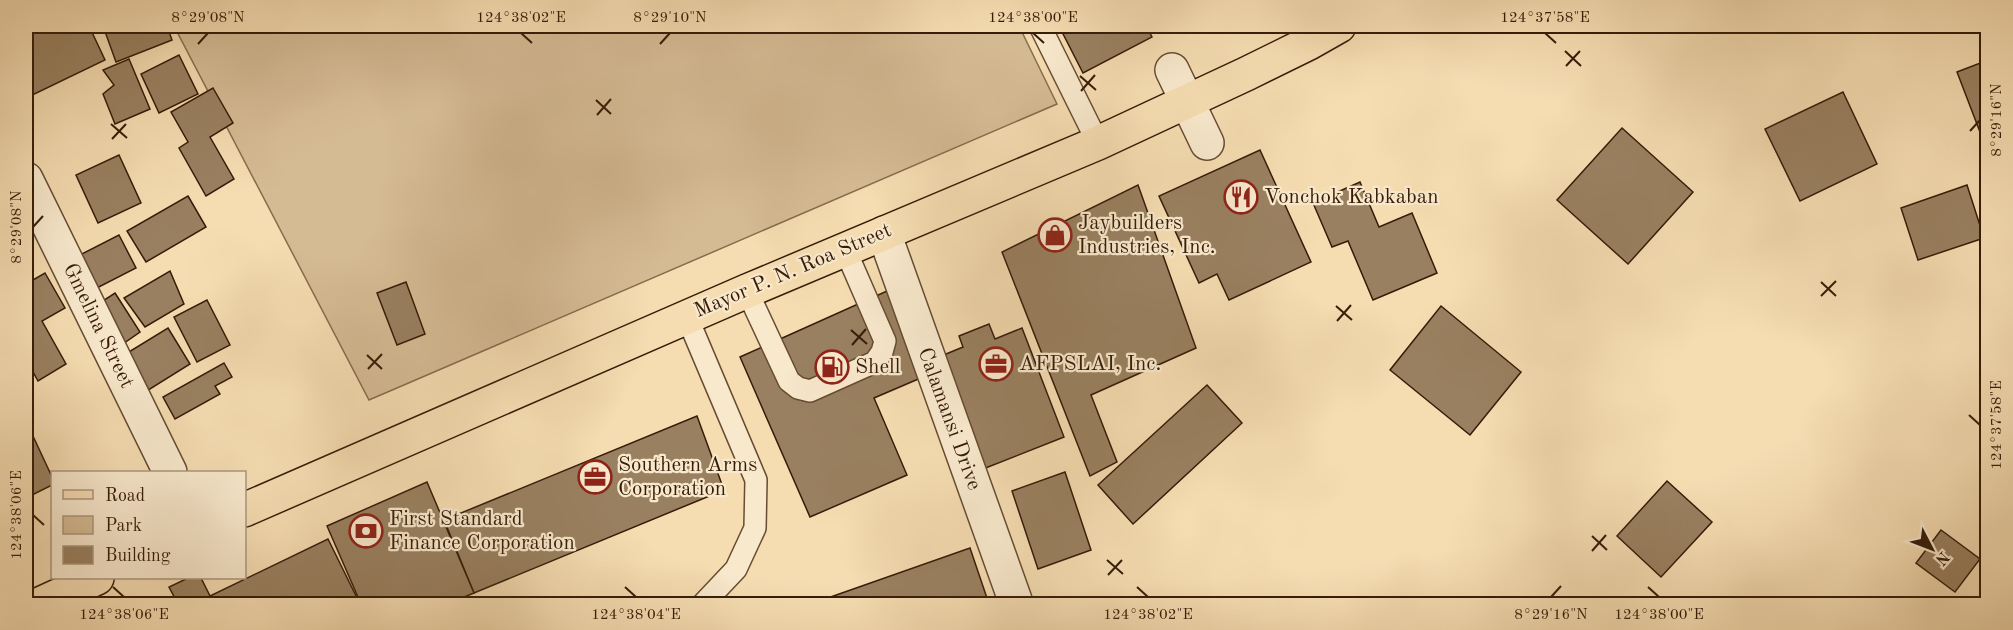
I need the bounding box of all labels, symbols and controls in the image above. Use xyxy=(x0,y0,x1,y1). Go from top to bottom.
text: 8°29'08"N xyxy=(171,11,245,26)
text: 124°38'02"E xyxy=(476,11,566,26)
text: 8°29'10"N xyxy=(633,11,707,26)
text: 124°38'00"E xyxy=(988,11,1078,26)
text: 124°37'58"E xyxy=(1500,11,1590,26)
text: 8°29'16"N xyxy=(1990,83,2005,157)
restaurant icon: Vonchok Kabkaban xyxy=(1223,179,1259,215)
place label: Vonchok Kabkaban xyxy=(1264,187,1439,208)
text: 8°29'08"N xyxy=(10,190,25,264)
place label: Jaybuilders Industries, Inc. xyxy=(1078,213,1216,258)
shop icon: Jaybuilders Industries, Inc. xyxy=(1037,217,1073,253)
street label: Mayor P. N. Roa Street xyxy=(691,220,895,322)
street label: Gmelina Street xyxy=(59,260,137,392)
street label: Calamansi Drive xyxy=(913,345,985,493)
office icon: AFPSLAI, Inc. xyxy=(978,346,1014,382)
fuel station icon: Shell xyxy=(814,349,850,385)
place label: AFPSLAI, Inc. xyxy=(1019,354,1161,375)
place label: Shell xyxy=(855,357,901,378)
text: 124°37'58"E xyxy=(1990,380,2005,470)
place label: Southern Arms Corporation xyxy=(618,455,757,500)
office icon: Southern Arms Corporation xyxy=(577,459,613,495)
text: 124°38'06"E xyxy=(10,470,25,560)
legend xyxy=(51,471,246,579)
text: Road xyxy=(105,487,145,505)
place label: First Standard Finance Corporation xyxy=(389,509,575,554)
bank icon: First Standard Finance Corporation xyxy=(348,513,384,549)
text: Park xyxy=(105,517,142,535)
north arrow xyxy=(1902,519,1962,579)
text: Building xyxy=(105,547,171,565)
text: N xyxy=(1931,548,1952,568)
text: 124°38'06"E xyxy=(79,608,169,623)
text: 124°38'04"E xyxy=(591,608,681,623)
text: 124°38'02"E xyxy=(1103,608,1193,623)
text: 8°29'16"N xyxy=(1514,608,1588,623)
text: 124°38'00"E xyxy=(1614,608,1704,623)

